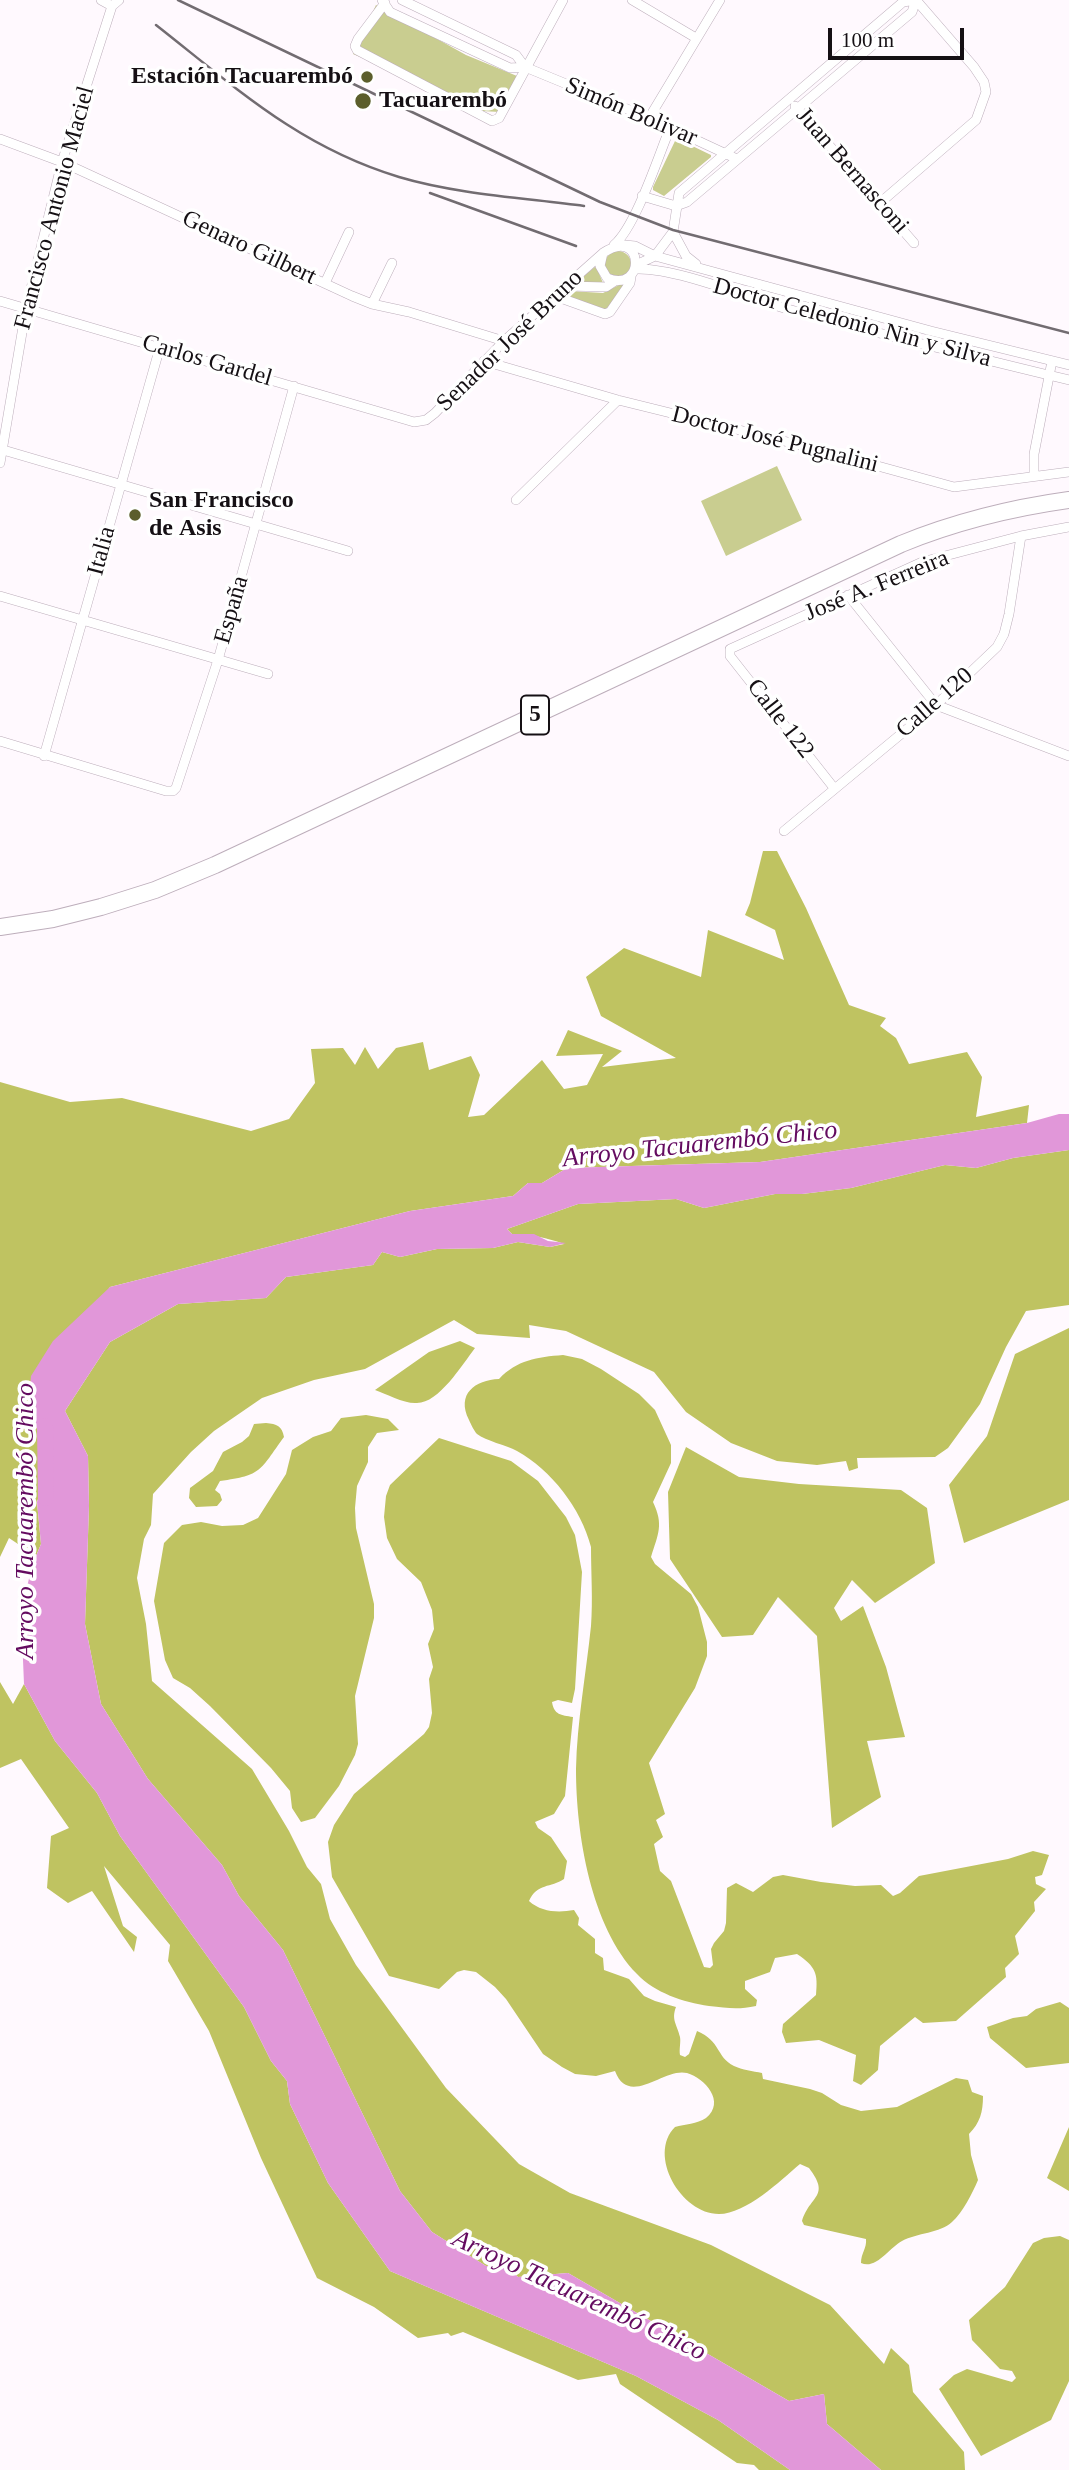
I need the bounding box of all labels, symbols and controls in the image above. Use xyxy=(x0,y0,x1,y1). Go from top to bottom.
scale bar xyxy=(831,14,968,58)
text: 100 m xyxy=(841,28,894,52)
place label: Estación Tacuarembó xyxy=(131,63,353,91)
marker: Estación Tacuarembó xyxy=(359,69,375,85)
street label: Simón Bolivar xyxy=(561,71,701,153)
street label: Francisco Antonio Maciel xyxy=(9,83,101,333)
place label: Tacuarembó xyxy=(379,87,507,115)
marker: Tacuarembó xyxy=(353,91,373,111)
street label: Juan Bernasconi xyxy=(789,102,915,240)
street label: Genaro Gilbert xyxy=(177,204,321,292)
street label: Senador José Bruno xyxy=(431,264,589,418)
street label: Doctor Celedonio Nin y Silva xyxy=(710,272,994,374)
street label: Carlos Gardel xyxy=(139,329,275,393)
street label: Doctor José Pugnalini xyxy=(669,400,881,480)
place label: San Francisco de Asis xyxy=(149,487,294,543)
marker: San Francisco de Asis xyxy=(127,507,143,523)
street label: Italia xyxy=(82,523,122,579)
street label: José A. Ferreira xyxy=(801,544,953,628)
street label: España xyxy=(209,573,255,647)
street label: Calle 120 xyxy=(891,662,979,744)
street label: Calle 122 xyxy=(740,674,820,764)
road number: 5 xyxy=(521,695,549,734)
water label: Arroyo Tacuarembó Chico xyxy=(561,1115,839,1175)
water label: Arroyo Tacuarembó Chico xyxy=(10,1383,42,1659)
water label: Arroyo Tacuarembó Chico xyxy=(447,2224,711,2368)

